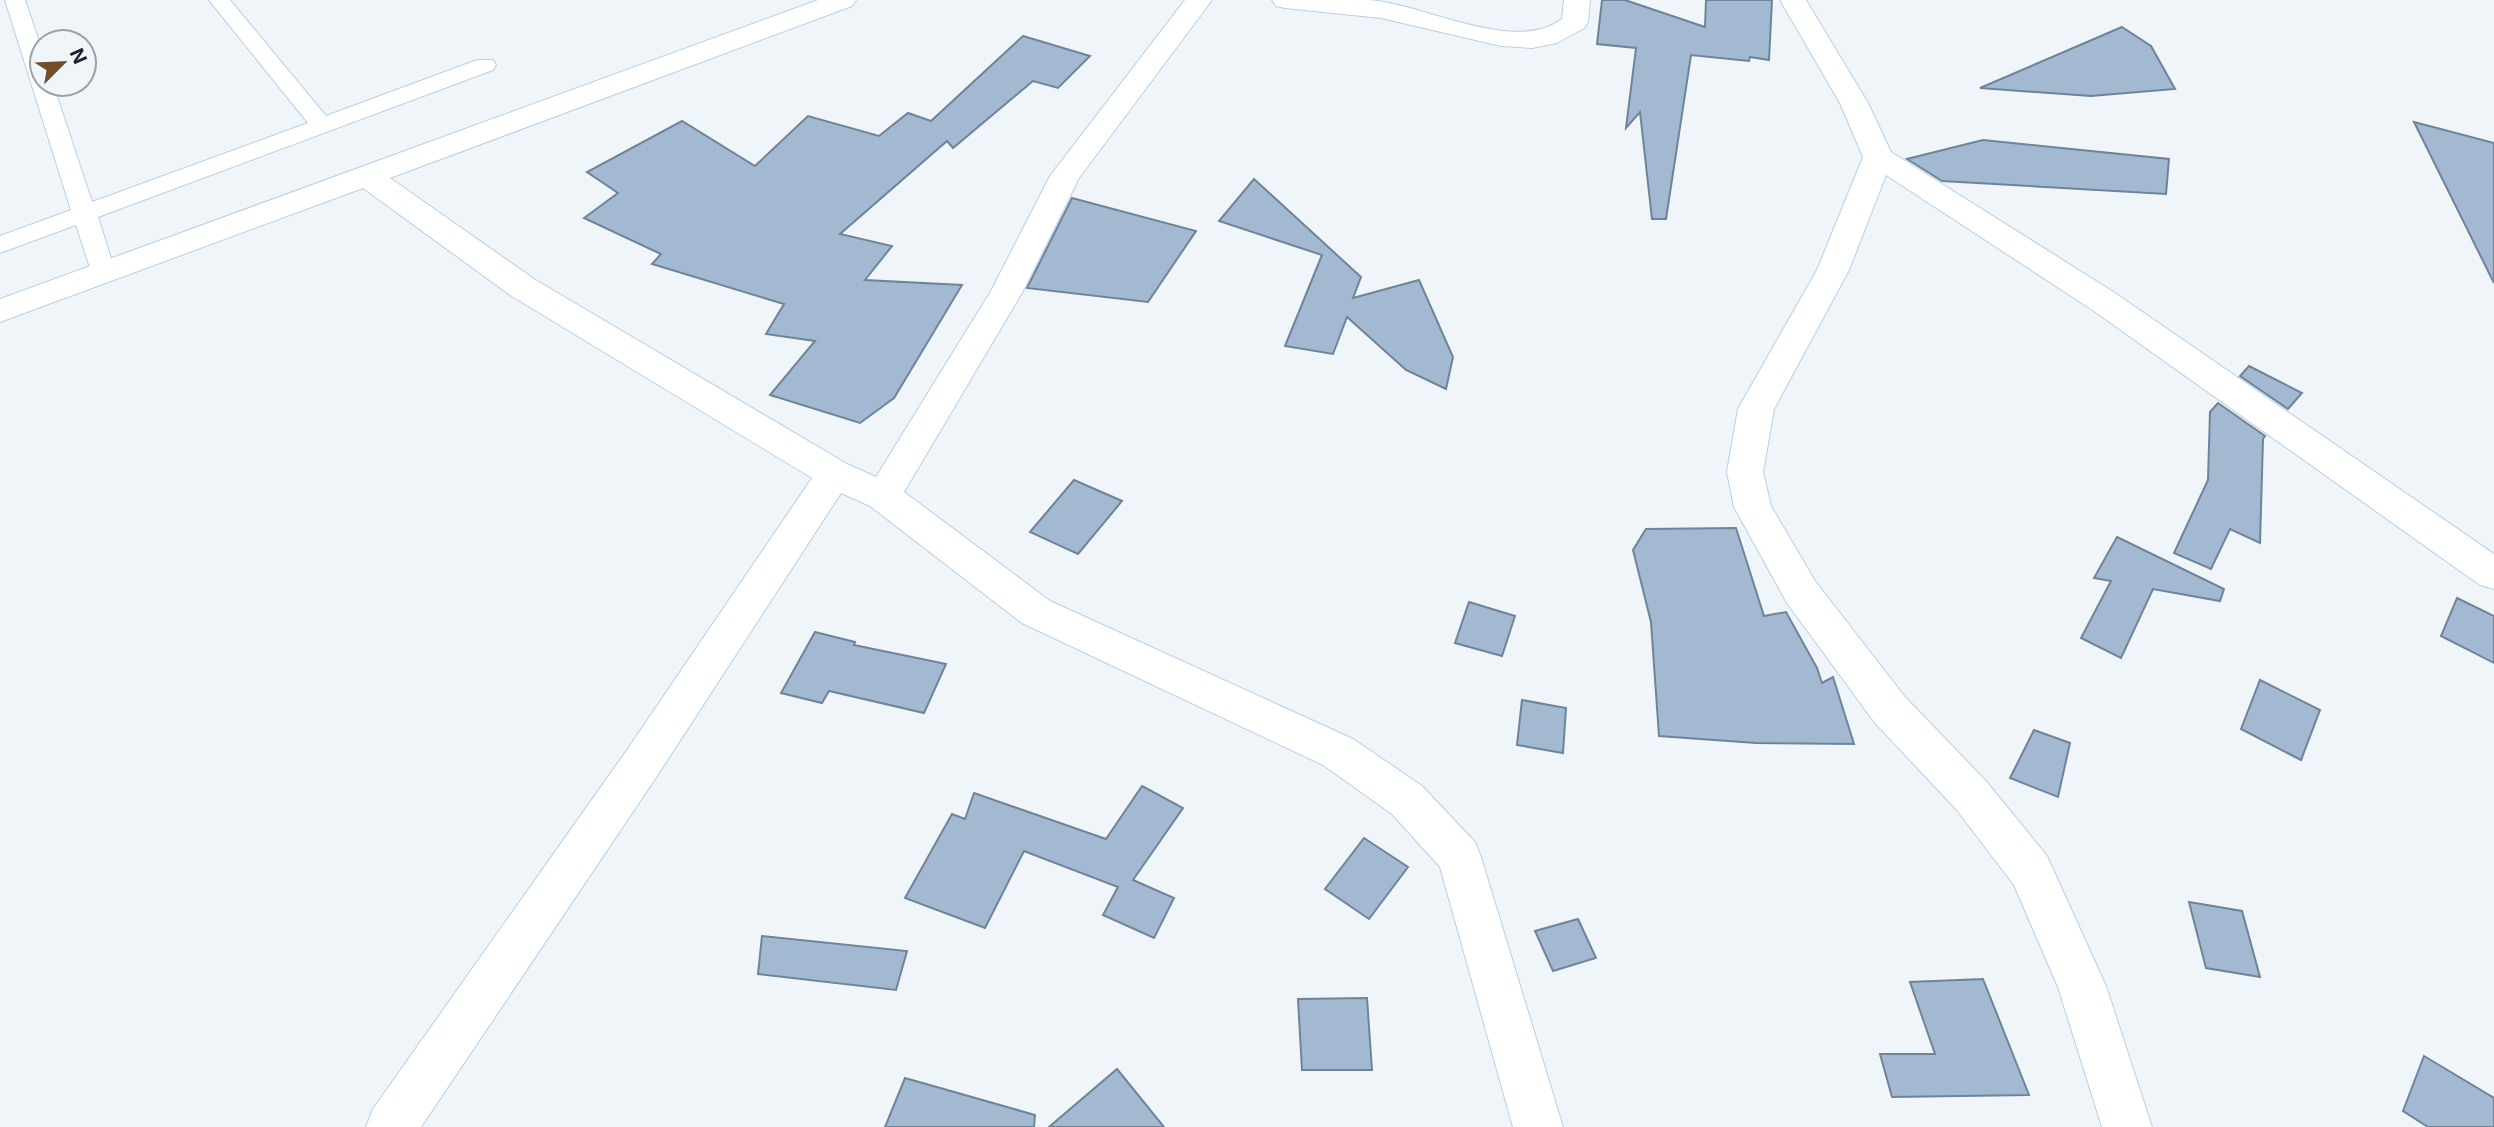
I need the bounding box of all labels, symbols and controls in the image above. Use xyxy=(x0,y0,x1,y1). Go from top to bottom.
north arrow xyxy=(28,28,98,98)
text: N xyxy=(65,45,92,68)

